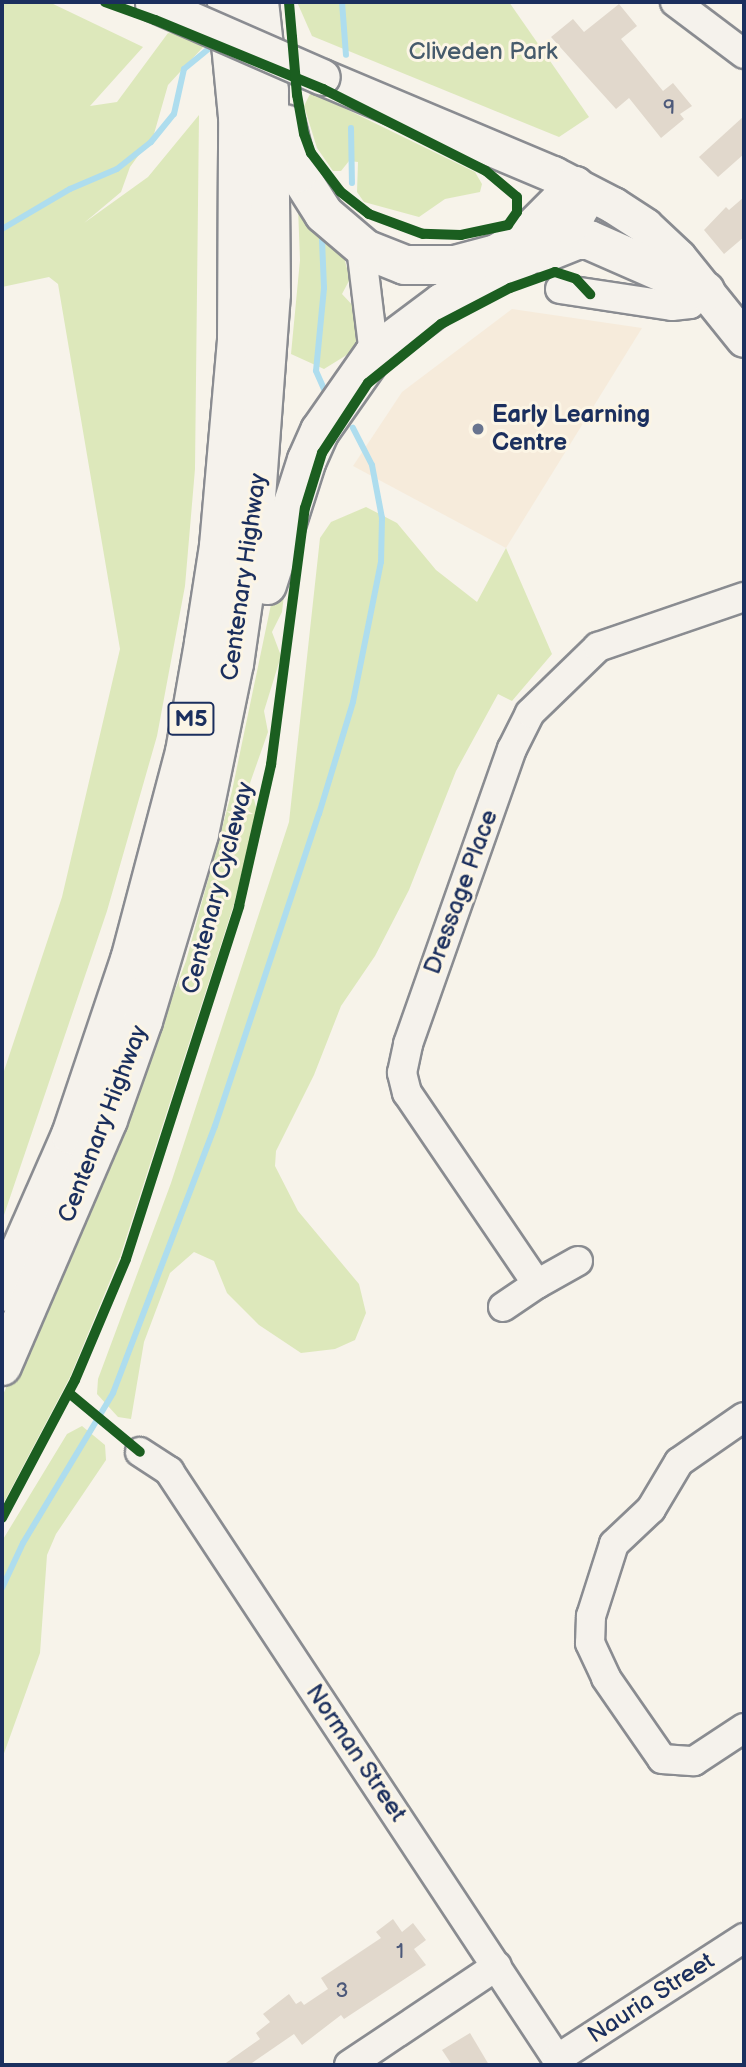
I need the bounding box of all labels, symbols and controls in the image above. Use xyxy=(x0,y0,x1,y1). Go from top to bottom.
park label: Cliveden Park xyxy=(409,38,557,66)
house number: 9 xyxy=(663,95,675,121)
place label: Early Learning Centre xyxy=(492,401,651,457)
marker: Early Learning Centre xyxy=(470,421,486,437)
street label: Centenary Highway xyxy=(215,471,273,683)
road number: M5 xyxy=(166,699,216,738)
street label: Centenary Cycleway xyxy=(176,778,260,998)
street label: Dressage Place xyxy=(418,806,504,978)
street label: Centenary Highway xyxy=(52,1021,154,1227)
street label: Norman Street xyxy=(299,1679,413,1827)
house number: 1 xyxy=(396,1939,404,1965)
street label: Nauria Street xyxy=(582,1946,720,2050)
house number: 3 xyxy=(336,1978,348,2004)

